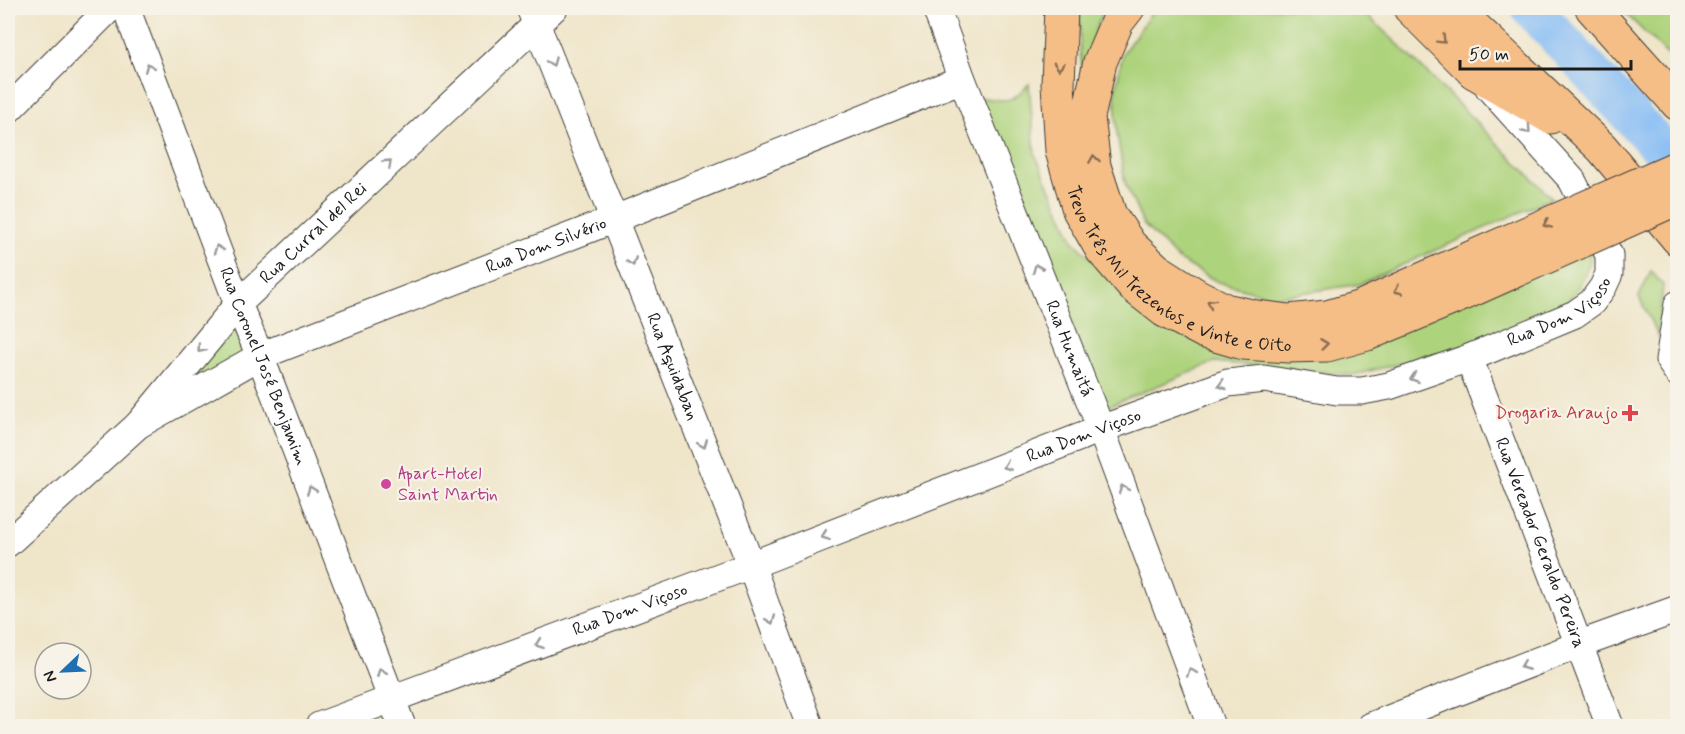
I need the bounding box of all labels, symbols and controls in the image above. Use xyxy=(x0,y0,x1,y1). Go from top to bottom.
one-way arrow xyxy=(1434,32,1445,43)
scale bar xyxy=(1460,33,1631,71)
text: 50 m xyxy=(1469,43,1509,67)
one-way arrow xyxy=(545,56,557,67)
one-way arrow xyxy=(1052,61,1065,70)
one-way arrow xyxy=(143,62,156,73)
one-way arrow xyxy=(1520,124,1531,134)
one-way arrow xyxy=(1088,154,1100,164)
one-way arrow xyxy=(381,160,392,171)
street label: Rua Curral del Rei xyxy=(255,177,372,289)
street label: Trevo Três Mil Trezentos e Vinte e Oito xyxy=(1061,183,1292,358)
street label: Rua Dom Silvério xyxy=(482,211,610,280)
one-way arrow xyxy=(1542,217,1553,229)
one-way arrow xyxy=(212,245,225,255)
one-way arrow xyxy=(625,256,637,267)
one-way arrow xyxy=(1032,263,1044,274)
street label: Rua Coronel José Benjamim xyxy=(213,264,313,469)
street label: Rua Dom Viçoso xyxy=(1504,274,1618,353)
one-way arrow xyxy=(1394,283,1405,295)
street label: Rua Humaitá xyxy=(1039,297,1099,401)
one-way arrow xyxy=(1207,299,1218,310)
street label: Rua Aquidaban xyxy=(640,310,704,424)
one-way arrow xyxy=(1319,338,1329,351)
one-way arrow xyxy=(197,342,208,353)
one-way arrow xyxy=(1409,370,1420,383)
one-way arrow xyxy=(1217,378,1228,390)
place label: Drogaria Araujo xyxy=(1495,401,1618,425)
street label: Rua Dom Viçoso xyxy=(1023,403,1145,469)
marker: Drogaria Araujo xyxy=(1623,406,1637,420)
street label: Rua Vereador Geraldo Pereira xyxy=(1489,434,1591,652)
one-way arrow xyxy=(696,438,708,449)
one-way arrow xyxy=(1002,458,1013,471)
place label: Apart-Hotel Saint Martin xyxy=(398,462,498,507)
marker: Apart-Hotel Saint Martin xyxy=(379,477,393,491)
one-way arrow xyxy=(1118,484,1130,495)
one-way arrow xyxy=(306,485,319,496)
one-way arrow xyxy=(821,529,832,541)
street label: Rua Dom Viçoso xyxy=(569,578,691,642)
one-way arrow xyxy=(764,614,777,625)
one-way arrow xyxy=(534,637,545,649)
north arrow xyxy=(33,641,93,701)
one-way arrow xyxy=(1519,659,1530,671)
text: N xyxy=(39,667,62,685)
one-way arrow xyxy=(375,667,388,678)
one-way arrow xyxy=(1185,667,1198,677)

